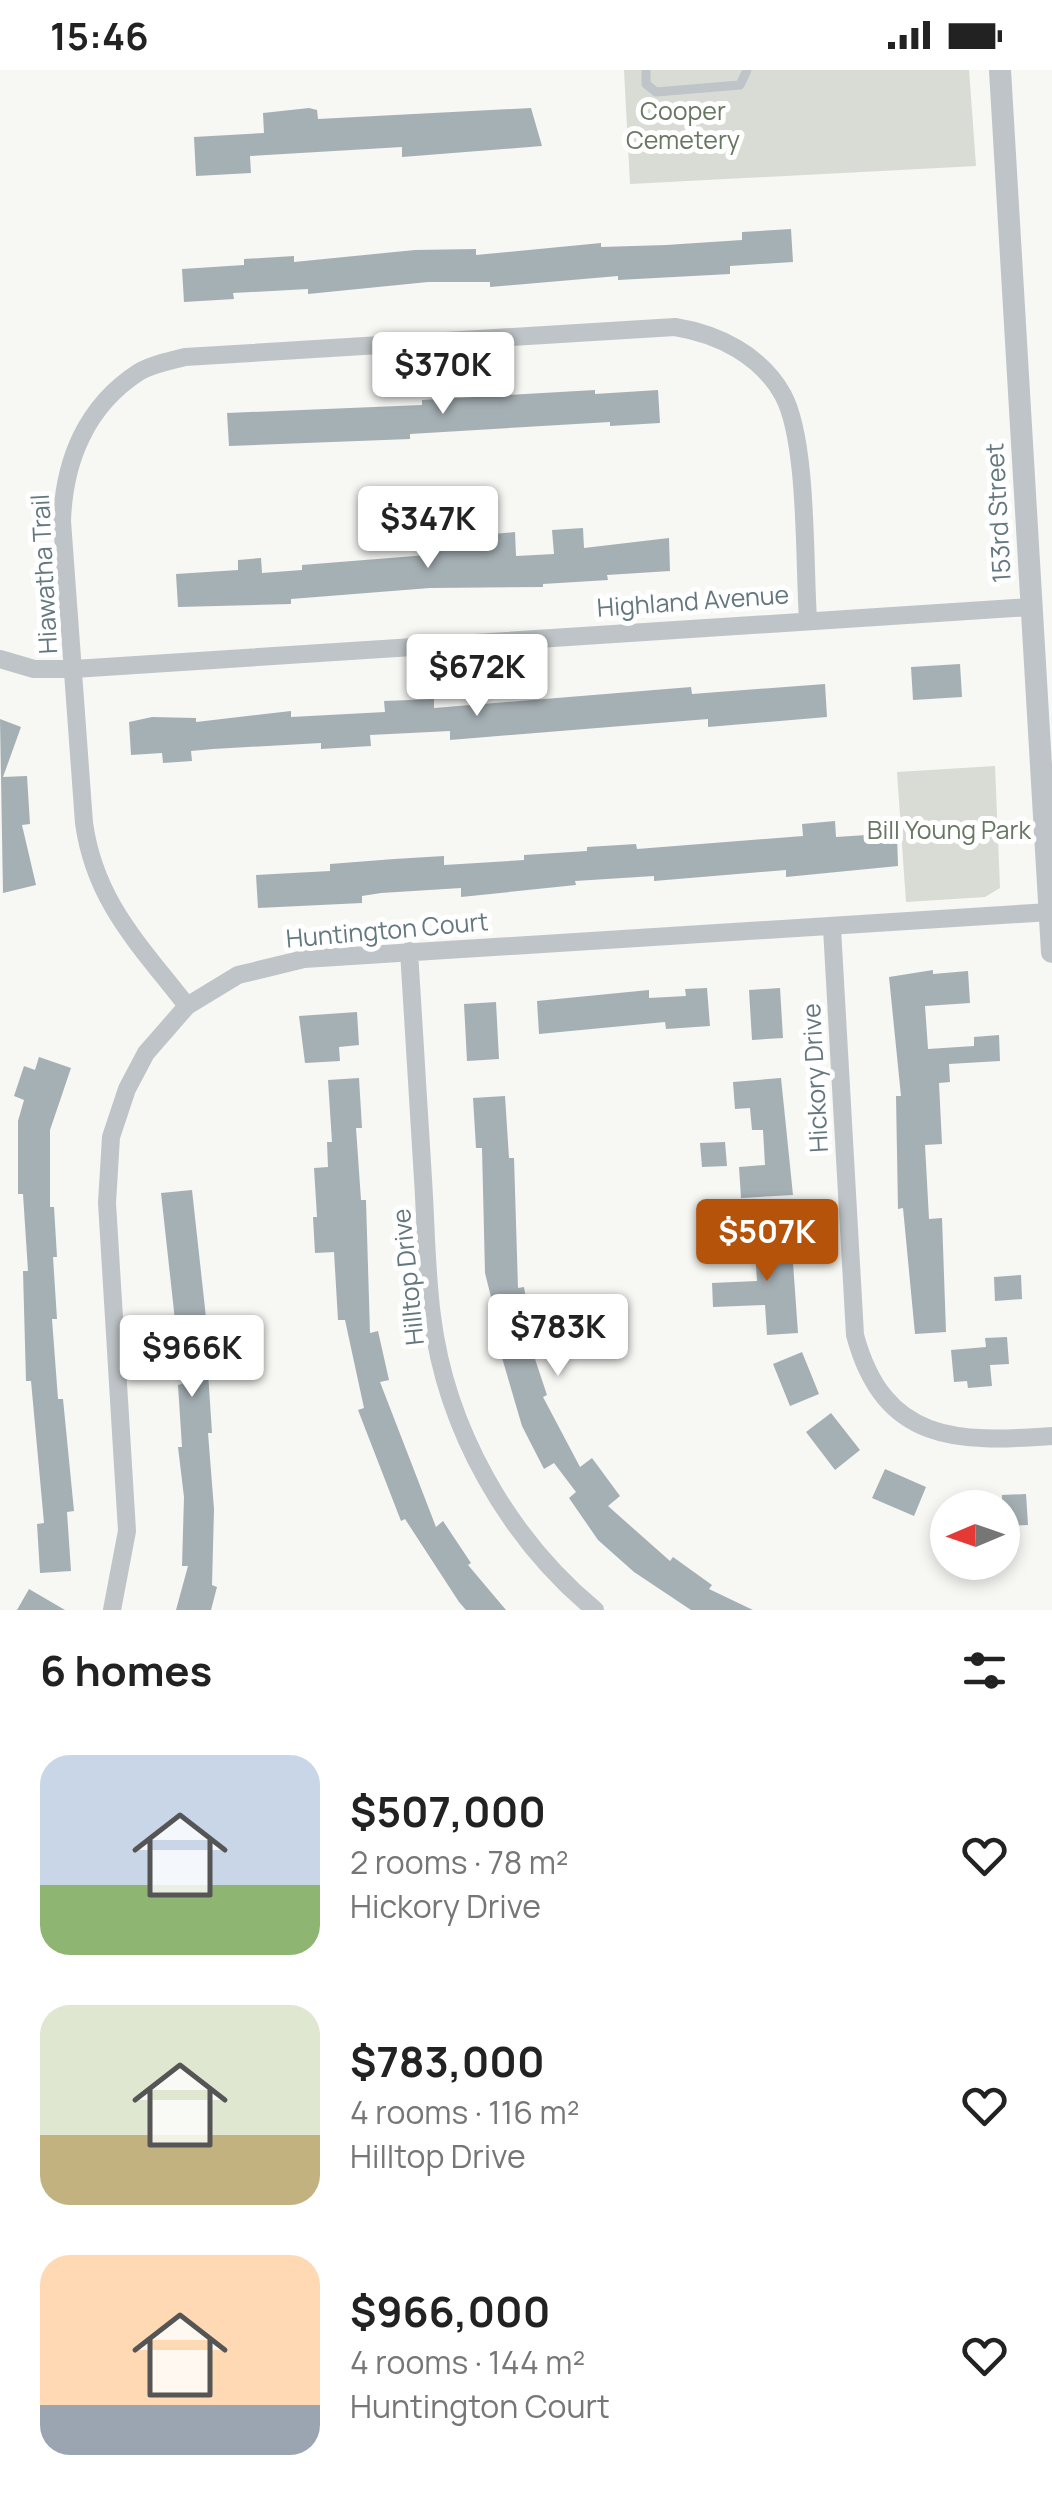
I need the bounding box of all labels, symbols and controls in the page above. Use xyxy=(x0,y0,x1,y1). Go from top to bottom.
text: 15:46 xyxy=(50,9,149,61)
park label: Cooper Cemetery xyxy=(626,93,740,157)
pin: $370K xyxy=(373,332,513,417)
text: $370K xyxy=(394,342,492,386)
street label: 153rd Street xyxy=(976,442,1019,584)
pin: $347K xyxy=(358,486,498,571)
street label: Hiawatha Trail xyxy=(22,493,65,655)
text: $347K xyxy=(380,496,476,540)
street label: Highland Avenue xyxy=(596,576,790,625)
pin: $672K xyxy=(407,634,547,719)
text: $672K xyxy=(429,644,525,688)
park label: Bill Young Park xyxy=(867,812,1032,847)
street label: Huntington Court xyxy=(284,903,490,956)
street label: Hickory Drive xyxy=(793,1003,836,1153)
pin: $507K xyxy=(697,1199,837,1284)
street label: Hilltop Drive xyxy=(383,1207,432,1347)
text: $507K xyxy=(718,1209,816,1253)
pin: $783K xyxy=(488,1294,628,1379)
text: $783K xyxy=(510,1304,606,1348)
pin: $966K xyxy=(122,1315,262,1400)
text: $966K xyxy=(142,1325,242,1369)
north arrow xyxy=(930,1490,1020,1580)
map controls xyxy=(930,1490,1020,1580)
text: 6 homes xyxy=(40,1641,212,1699)
icon: filters xyxy=(957,1643,1012,1698)
text: $507,000 xyxy=(350,1782,546,1840)
icon: home xyxy=(120,1795,240,1915)
icon: heart xyxy=(957,1828,1012,1883)
text: 2 rooms · 78 m² xyxy=(350,1840,569,1884)
text: Hickory Drive xyxy=(350,1884,541,1928)
text: $783,000 xyxy=(350,2032,545,2090)
icon: home xyxy=(120,2045,240,2165)
icon: heart xyxy=(957,2078,1012,2133)
text: 4 rooms · 116 m² xyxy=(350,2090,579,2134)
text: Hilltop Drive xyxy=(350,2134,526,2178)
text: $966,000 xyxy=(350,2282,550,2340)
icon: home xyxy=(120,2295,240,2415)
icon: heart xyxy=(957,2328,1012,2383)
text: 4 rooms · 144 m² xyxy=(350,2340,585,2384)
text: Huntington Court xyxy=(350,2384,610,2428)

